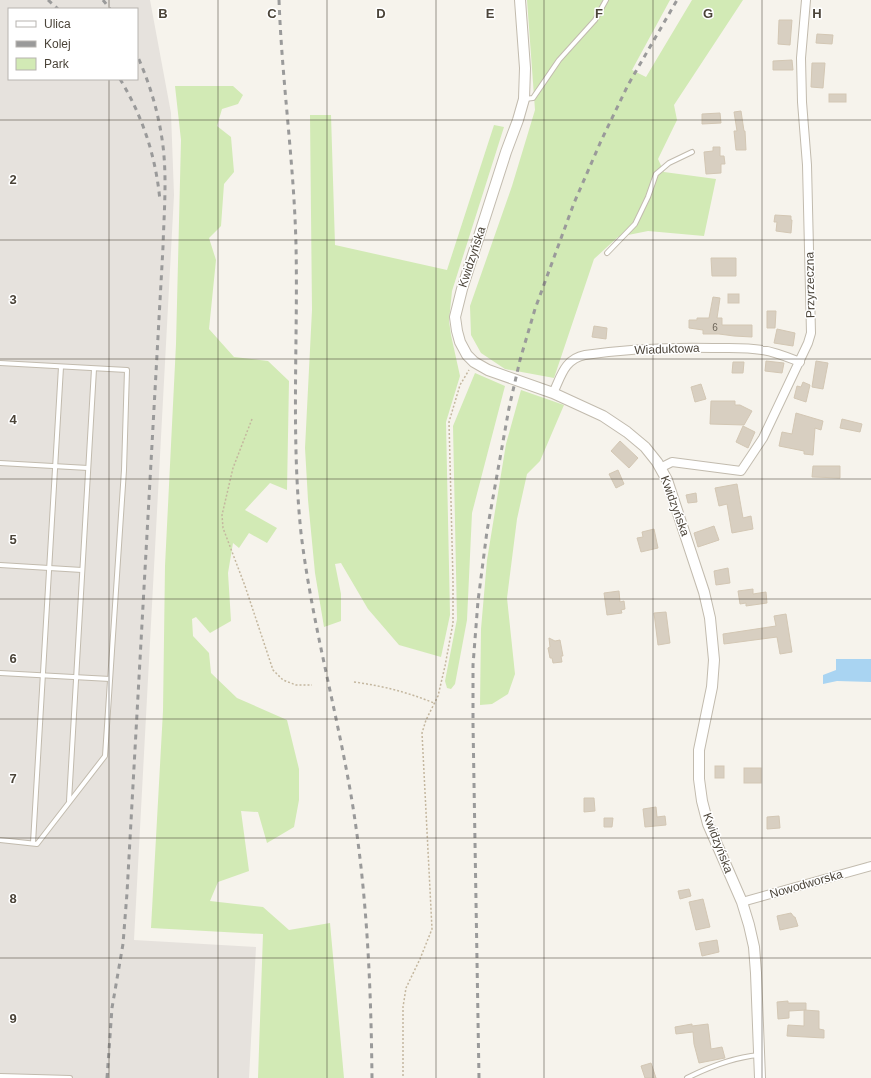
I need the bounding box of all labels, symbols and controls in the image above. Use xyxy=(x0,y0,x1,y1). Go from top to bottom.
text: B xyxy=(158,6,168,21)
text: C xyxy=(267,6,277,21)
text: D xyxy=(376,6,386,21)
text: E xyxy=(486,6,495,21)
text: F xyxy=(595,6,603,21)
text: G xyxy=(703,6,713,21)
text: H xyxy=(812,6,822,21)
legend xyxy=(8,8,138,80)
text: Ulica xyxy=(44,17,71,31)
text: Kolej xyxy=(44,37,71,51)
text: Park xyxy=(44,57,70,71)
text: 2 xyxy=(9,172,17,187)
street label: Kwidzyńska xyxy=(456,224,489,289)
street label: Przyrzeczna xyxy=(802,252,818,318)
text: 3 xyxy=(9,292,17,307)
house number: 6 xyxy=(712,322,718,333)
street label: Wiaduktowa xyxy=(634,341,700,357)
text: 4 xyxy=(9,412,17,427)
street label: Kwidzyńska xyxy=(658,474,693,538)
text: 5 xyxy=(9,532,17,547)
text: 6 xyxy=(9,651,17,666)
text: 7 xyxy=(9,771,17,786)
street label: Kwidzyńska xyxy=(700,811,736,875)
street label: Nowodworska xyxy=(768,867,844,901)
text: 8 xyxy=(9,891,17,906)
text: 9 xyxy=(9,1011,17,1026)

